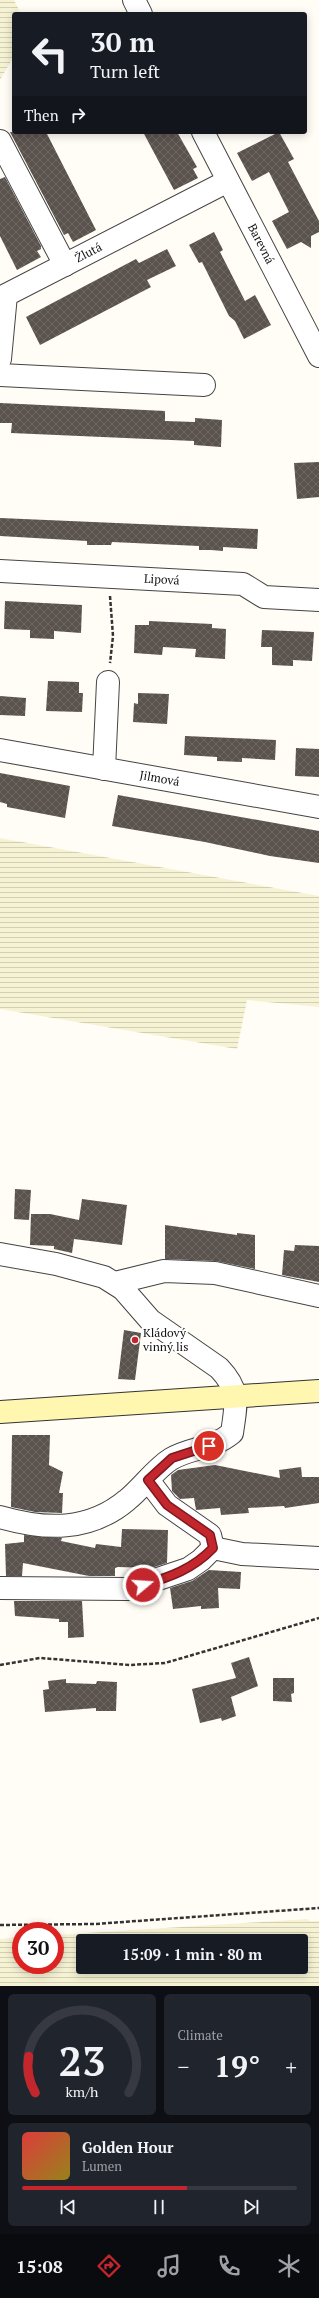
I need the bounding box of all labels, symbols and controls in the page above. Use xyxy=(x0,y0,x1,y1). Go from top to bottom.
text: 30 m xyxy=(90,23,155,60)
icon: left xyxy=(24,28,76,80)
text: Turn left xyxy=(90,59,160,83)
icon: right xyxy=(67,104,89,126)
text: Then xyxy=(24,105,59,125)
street label: Barevná xyxy=(245,221,278,266)
street label: Žlutá xyxy=(72,239,104,265)
street label: Lipová xyxy=(144,571,180,588)
street label: Jilmová xyxy=(138,767,181,789)
place label: Kládový vinný lis xyxy=(142,1325,188,1354)
marker: Kládový vinný lis xyxy=(130,1335,140,1345)
pin xyxy=(192,1429,226,1463)
icon: arrive xyxy=(198,1435,220,1457)
position arrow xyxy=(122,1564,164,1606)
speed limit sign: 30 xyxy=(12,1922,64,1974)
text: 15:09 · 1 min · 80 m xyxy=(122,1944,262,1964)
text: Climate xyxy=(178,2026,223,2044)
text: 23 xyxy=(58,2032,105,2087)
text: 19° xyxy=(214,2046,260,2086)
text: − xyxy=(178,2052,189,2081)
text: + xyxy=(285,2052,297,2081)
text: km/h xyxy=(65,2081,99,2100)
text: Golden Hour xyxy=(82,2137,174,2157)
text: Lumen xyxy=(82,2157,122,2175)
icon: previous xyxy=(57,2196,79,2218)
icon: pause xyxy=(148,2196,170,2218)
icon: next xyxy=(240,2196,262,2218)
icon: directions xyxy=(95,2252,123,2280)
icon: music xyxy=(155,2252,183,2280)
icon: phone xyxy=(215,2252,243,2280)
icon: climate xyxy=(275,2252,303,2280)
text: 15:08 xyxy=(16,2254,63,2278)

